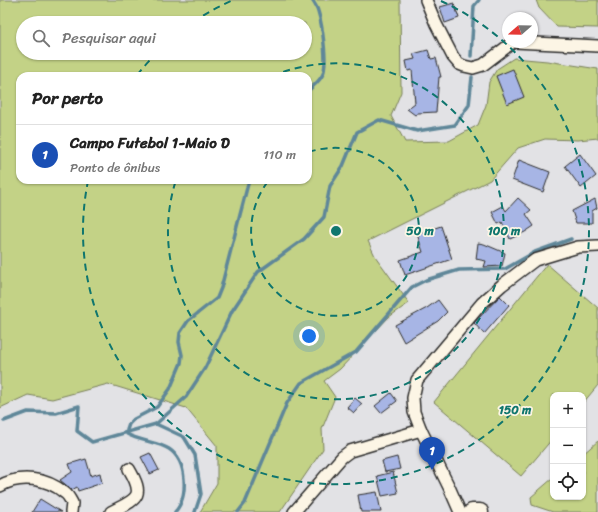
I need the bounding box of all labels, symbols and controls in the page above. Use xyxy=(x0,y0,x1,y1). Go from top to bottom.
north arrow xyxy=(502,12,538,48)
search box xyxy=(16,16,312,60)
text: Pesquisar aqui xyxy=(62,25,156,51)
icon: search xyxy=(30,27,52,49)
text: Por perto xyxy=(32,83,103,113)
text: Campo Futebol 1-Maio D xyxy=(70,130,230,156)
text: 1 xyxy=(42,143,48,166)
text: 110 m xyxy=(263,143,296,166)
text: Ponto de ônibus xyxy=(70,156,160,179)
text: 50 m xyxy=(406,220,434,242)
text: 100 m xyxy=(488,220,521,242)
centre of rings xyxy=(329,224,343,238)
your location xyxy=(299,326,319,346)
map controls xyxy=(550,392,586,500)
button: + xyxy=(550,392,586,428)
text: 150 m xyxy=(499,399,532,421)
button: − xyxy=(550,428,586,464)
pin: 1 xyxy=(419,437,445,470)
button: locate xyxy=(550,464,586,500)

